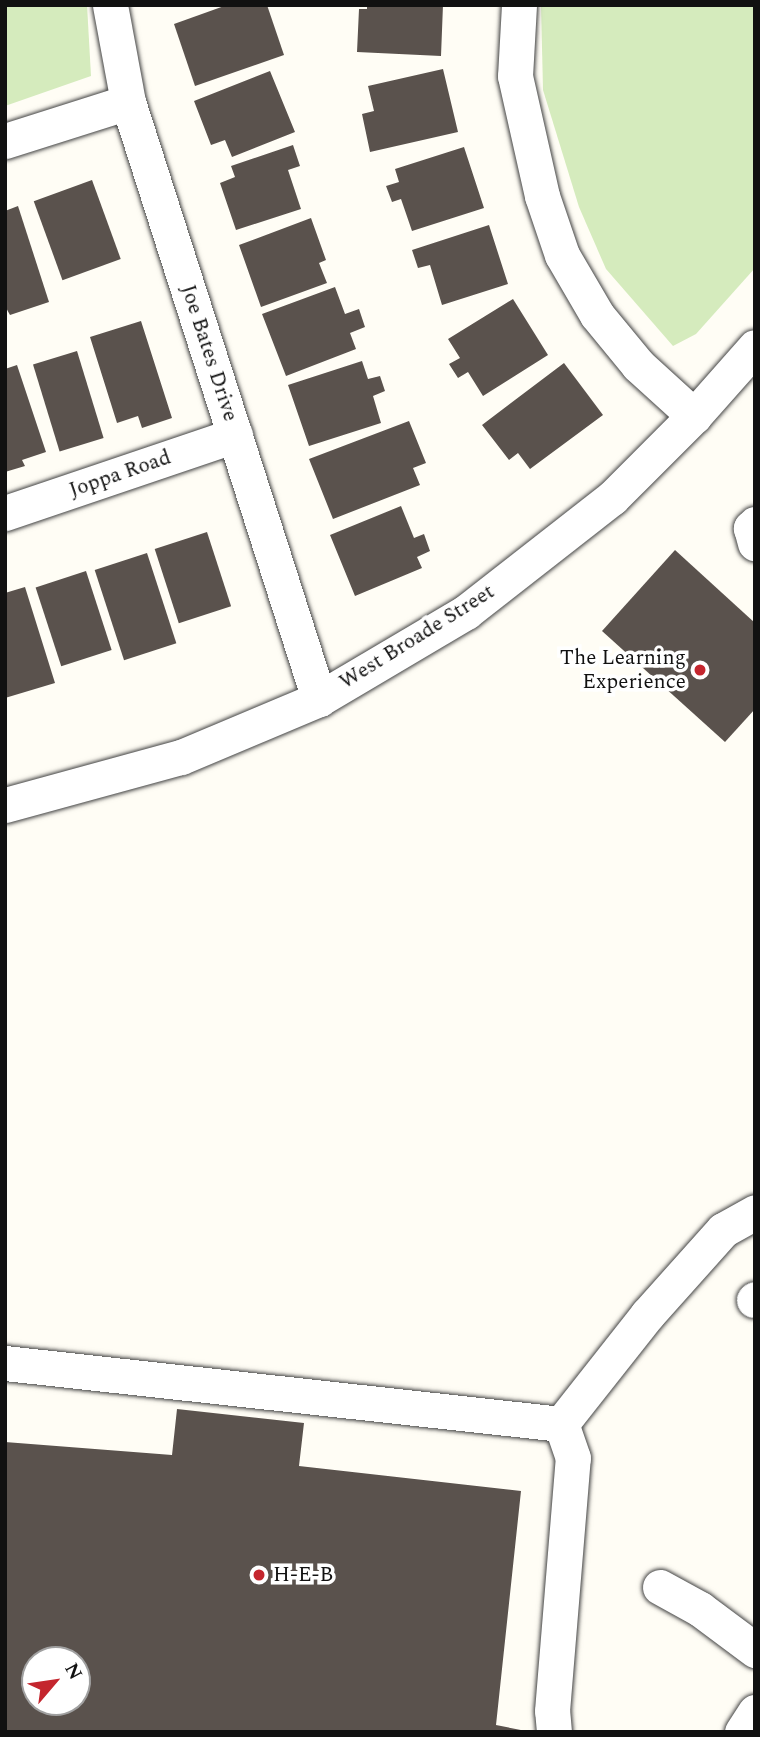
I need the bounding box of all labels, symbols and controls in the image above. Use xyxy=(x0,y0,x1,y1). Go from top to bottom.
street label: Joe Bates Drive xyxy=(175,282,243,424)
street label: Joppa Road xyxy=(66,445,174,503)
street label: West Broade Street xyxy=(335,579,499,695)
place label: The Learning Experience xyxy=(560,645,686,695)
marker: The Learning Experience xyxy=(692,662,708,678)
place label: H-E-B xyxy=(273,1562,333,1588)
marker: H-E-B xyxy=(251,1567,267,1583)
north arrow xyxy=(21,1646,91,1716)
text: N xyxy=(57,1658,89,1685)

